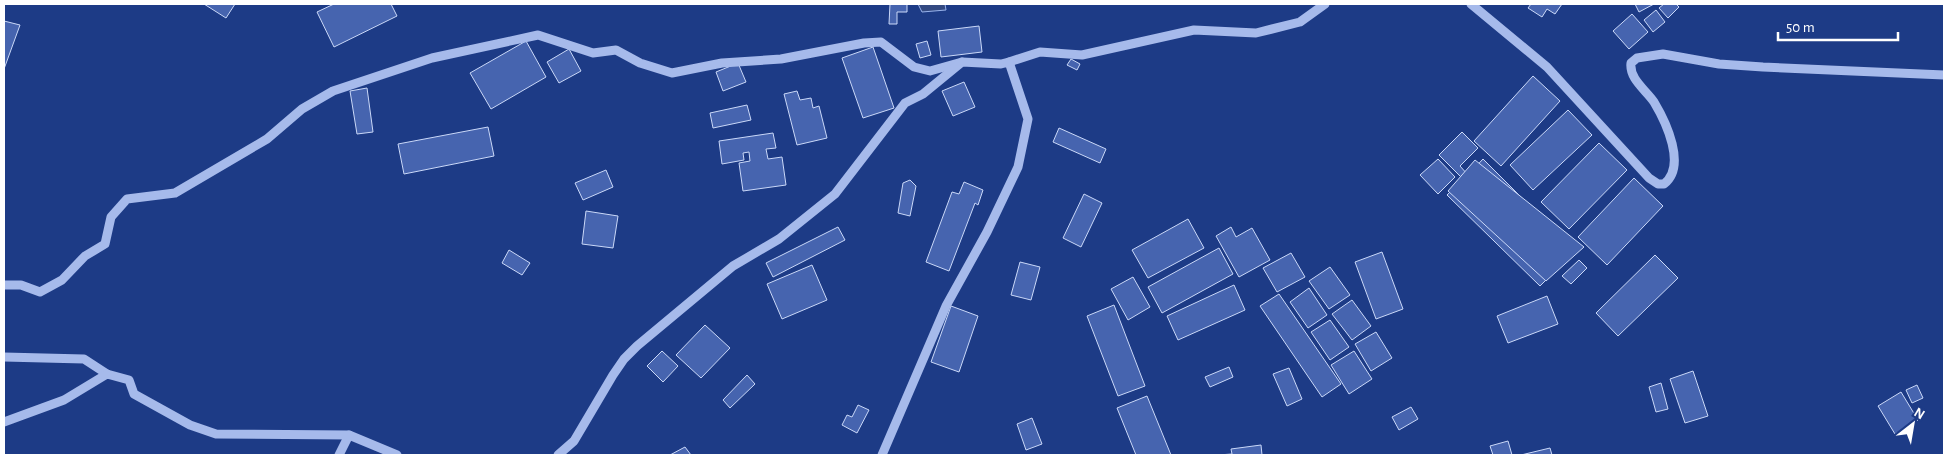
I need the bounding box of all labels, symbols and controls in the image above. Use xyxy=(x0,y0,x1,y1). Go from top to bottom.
scale bar xyxy=(1778,10,1898,42)
text: 50 m xyxy=(1786,20,1815,35)
north arrow xyxy=(1888,399,1938,449)
text: N xyxy=(1911,405,1927,422)

